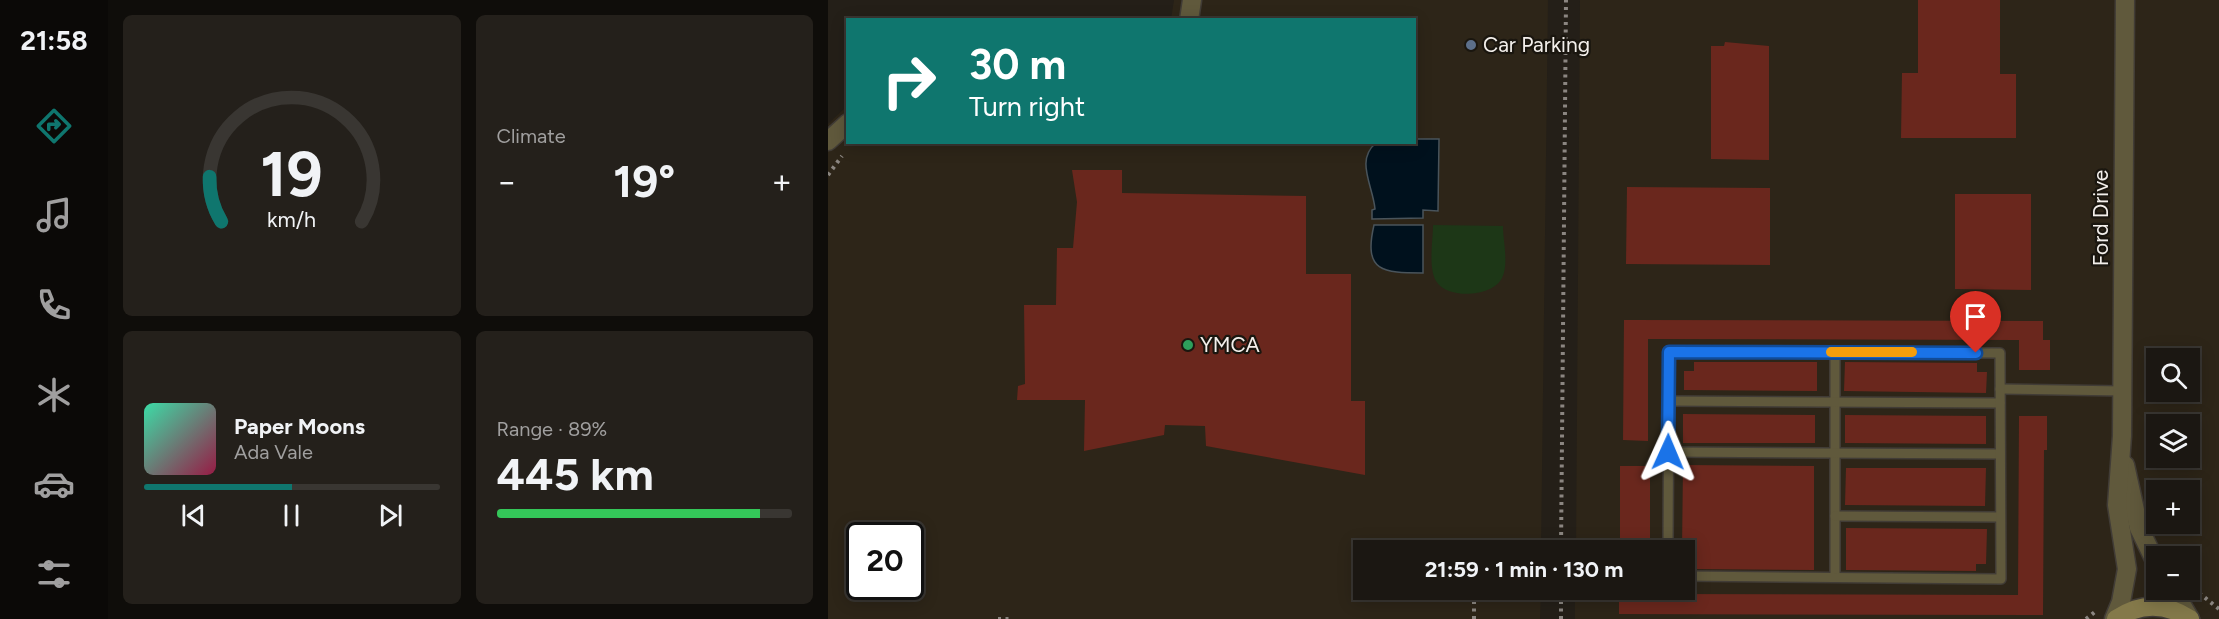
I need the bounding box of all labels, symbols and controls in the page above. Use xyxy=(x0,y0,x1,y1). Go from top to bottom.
text: 21:58 xyxy=(20,24,88,57)
place label: Car Parking xyxy=(1483,32,1590,57)
marker: Car Parking xyxy=(1464,38,1478,52)
text: 30 m xyxy=(969,39,1066,90)
icon: right xyxy=(870,42,948,120)
text: Turn right xyxy=(969,90,1085,123)
icon: directions xyxy=(33,105,75,147)
text: Climate xyxy=(497,124,566,148)
text: 19 xyxy=(260,137,323,212)
text: 19° xyxy=(613,154,675,208)
text: − xyxy=(497,162,517,201)
text: + xyxy=(771,162,792,201)
street label: Ford Drive xyxy=(2088,170,2113,266)
icon: music xyxy=(33,194,75,236)
text: km/h xyxy=(267,208,316,233)
icon: phone xyxy=(33,284,75,326)
pin xyxy=(1950,291,2001,353)
icon: arrive xyxy=(1959,300,1992,333)
place label: YMCA xyxy=(1200,332,1260,357)
marker: YMCA xyxy=(1181,338,1195,352)
map controls xyxy=(2146,348,2200,600)
button: search xyxy=(2146,348,2200,402)
icon: climate xyxy=(33,374,75,416)
text: Paper Moons xyxy=(234,413,365,440)
button: layers xyxy=(2146,414,2200,468)
text: Range · 89% xyxy=(497,417,607,441)
position arrow xyxy=(1636,420,1700,484)
text: Ada Vale xyxy=(234,440,313,464)
text: 445 km xyxy=(497,447,654,501)
icon: car xyxy=(33,463,75,505)
button: + xyxy=(2146,480,2200,534)
icon: previous xyxy=(177,499,210,532)
icon: pause xyxy=(275,499,308,532)
icon: next xyxy=(374,499,407,532)
speed limit sign: 20 xyxy=(846,522,924,600)
button: − xyxy=(2146,546,2200,600)
icon: filters xyxy=(33,553,75,595)
text: 21:59 · 1 min · 130 m xyxy=(1425,556,1623,583)

